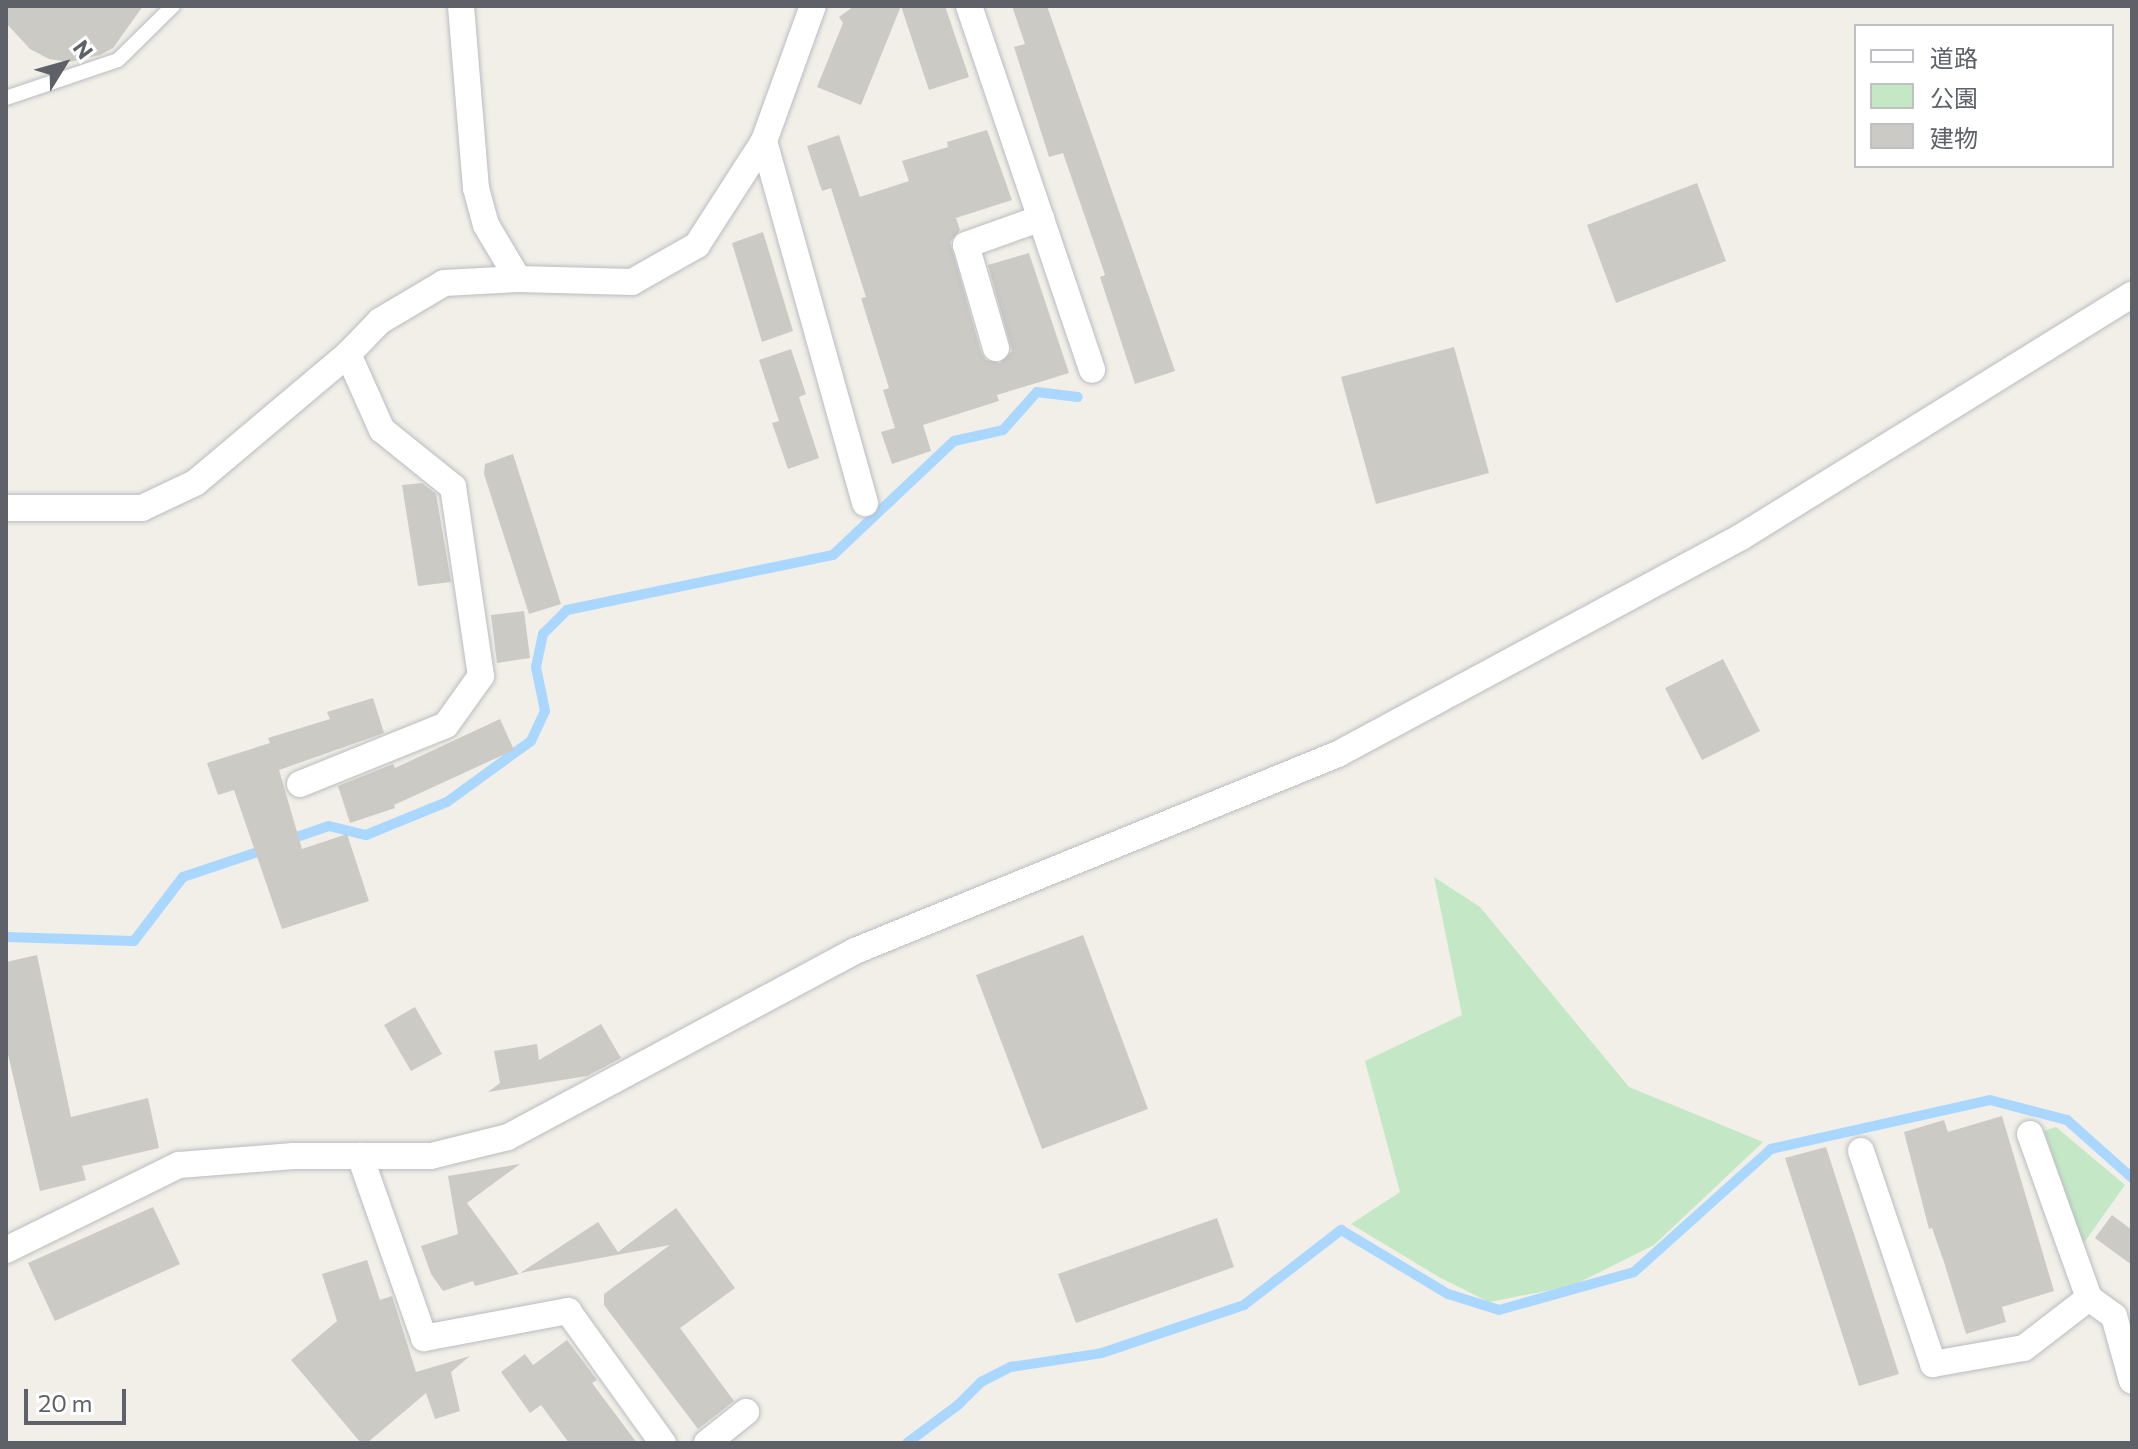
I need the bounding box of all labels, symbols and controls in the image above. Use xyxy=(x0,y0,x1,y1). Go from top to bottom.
north arrow xyxy=(24,24,104,104)
legend xyxy=(1854,24,2114,168)
text: N xyxy=(68,35,99,64)
text: 道路 xyxy=(1930,43,1978,72)
text: 公園 xyxy=(1930,83,1978,112)
text: 建物 xyxy=(1930,123,1978,152)
scale bar xyxy=(28,1373,130,1423)
text: 20 m xyxy=(38,1388,92,1417)

